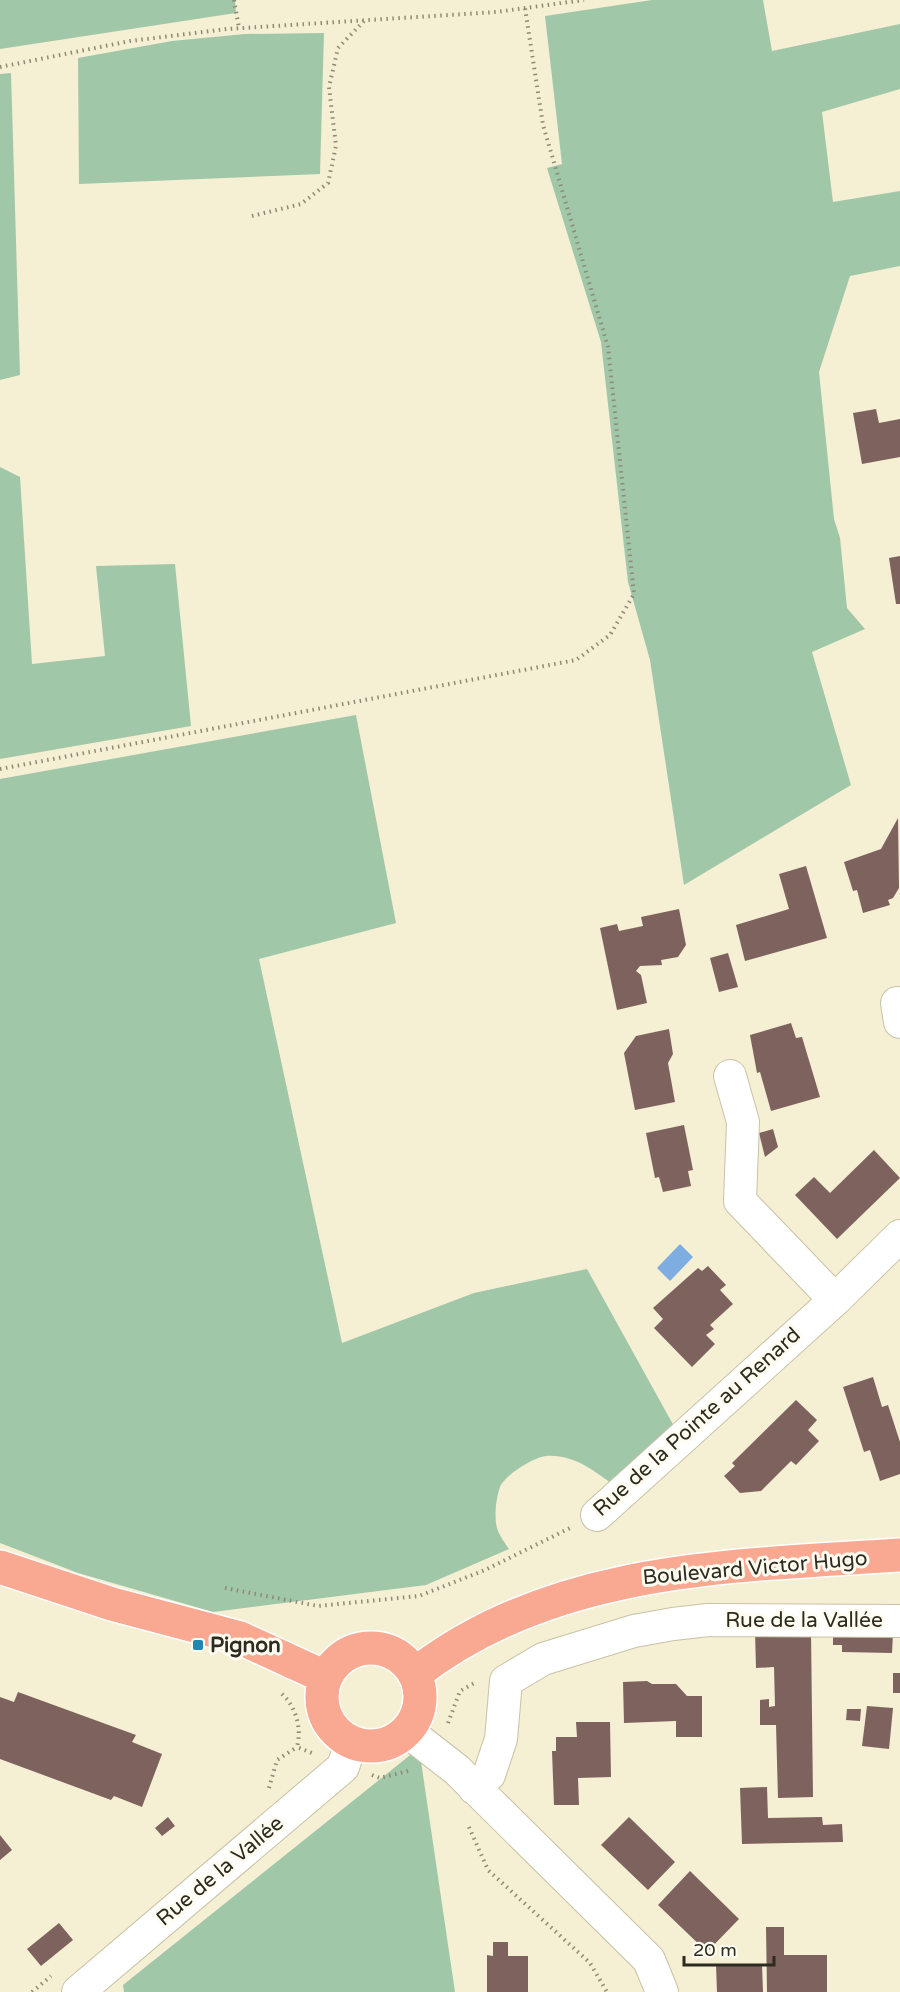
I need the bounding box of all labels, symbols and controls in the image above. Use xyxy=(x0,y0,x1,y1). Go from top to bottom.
street label: Rue de la Pointe au Renard xyxy=(588,1322,806,1522)
street label: Boulevard Victor Hugo xyxy=(642,1546,868,1590)
street label: Rue de la Vallée xyxy=(725,1608,883,1633)
place label: Pignon xyxy=(210,1633,281,1658)
marker: Pignon xyxy=(191,1638,205,1652)
street label: Rue de la Vallée xyxy=(152,1811,288,1931)
scale bar xyxy=(684,1929,774,1967)
text: 20 m xyxy=(693,1939,737,1961)

